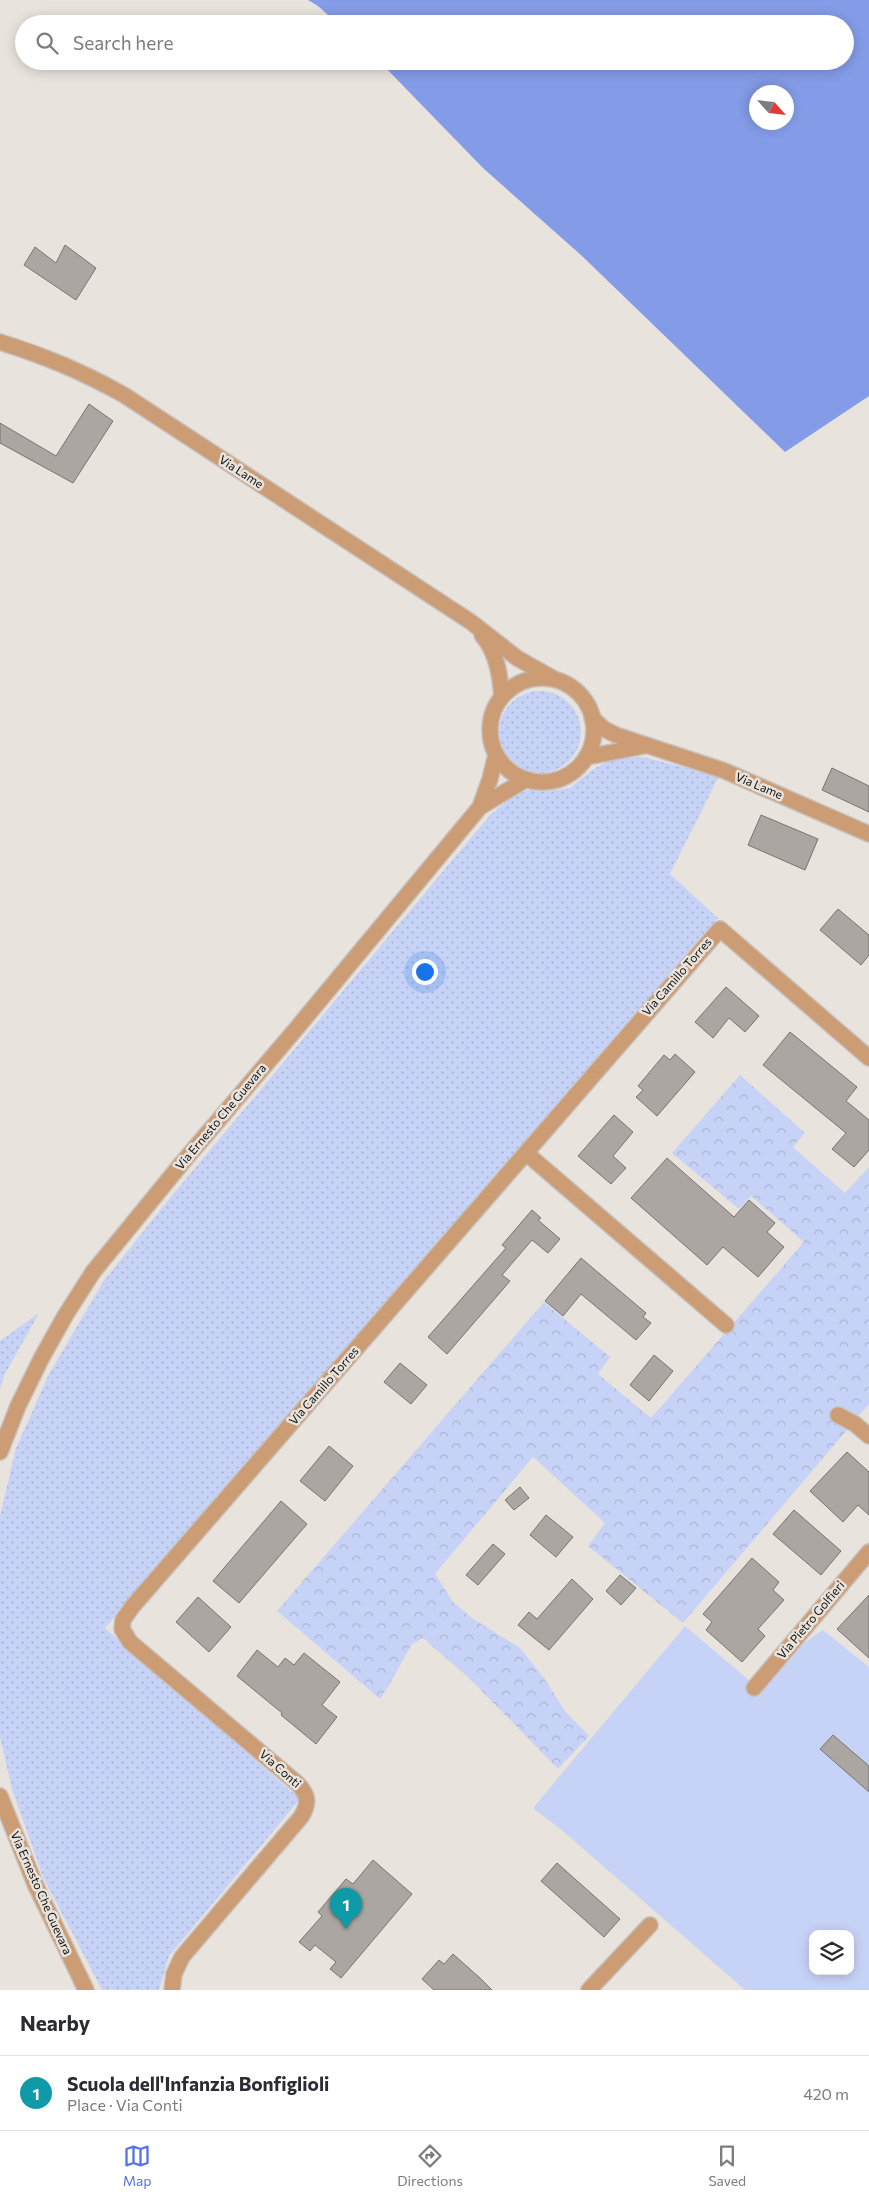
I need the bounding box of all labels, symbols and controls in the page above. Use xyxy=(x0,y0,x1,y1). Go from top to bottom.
search box xyxy=(15,15,854,70)
icon: search xyxy=(33,29,61,57)
text: Search here xyxy=(73,31,173,54)
north arrow xyxy=(749,85,794,130)
street label: Via Lame xyxy=(217,452,266,491)
street label: Via Lame xyxy=(734,769,785,801)
street label: Via Camillo Torres xyxy=(639,935,714,1018)
your location xyxy=(412,959,438,985)
street label: Via Ernesto Che Guevara xyxy=(172,1061,268,1172)
street label: Via Camillo Torres xyxy=(286,1344,361,1427)
street label: Via Pietro Golfieri xyxy=(774,1578,847,1661)
street label: Via Conti xyxy=(257,1747,304,1790)
street label: Via Ernesto Che Guevara xyxy=(8,1829,75,1956)
pin: 1 xyxy=(330,1888,362,1929)
map controls xyxy=(809,1930,854,1975)
button: layers xyxy=(809,1930,854,1975)
text: Nearby xyxy=(20,2010,90,2035)
text: Scuola dell'Infanzia Bonfiglioli xyxy=(67,2072,329,2095)
text: 1 xyxy=(32,2084,40,2103)
text: 420 m xyxy=(803,2084,849,2103)
text: Place · Via Conti xyxy=(67,2095,183,2114)
tab: Map xyxy=(123,2142,152,2189)
tab: Directions xyxy=(397,2142,463,2189)
tab: Saved xyxy=(708,2142,746,2189)

